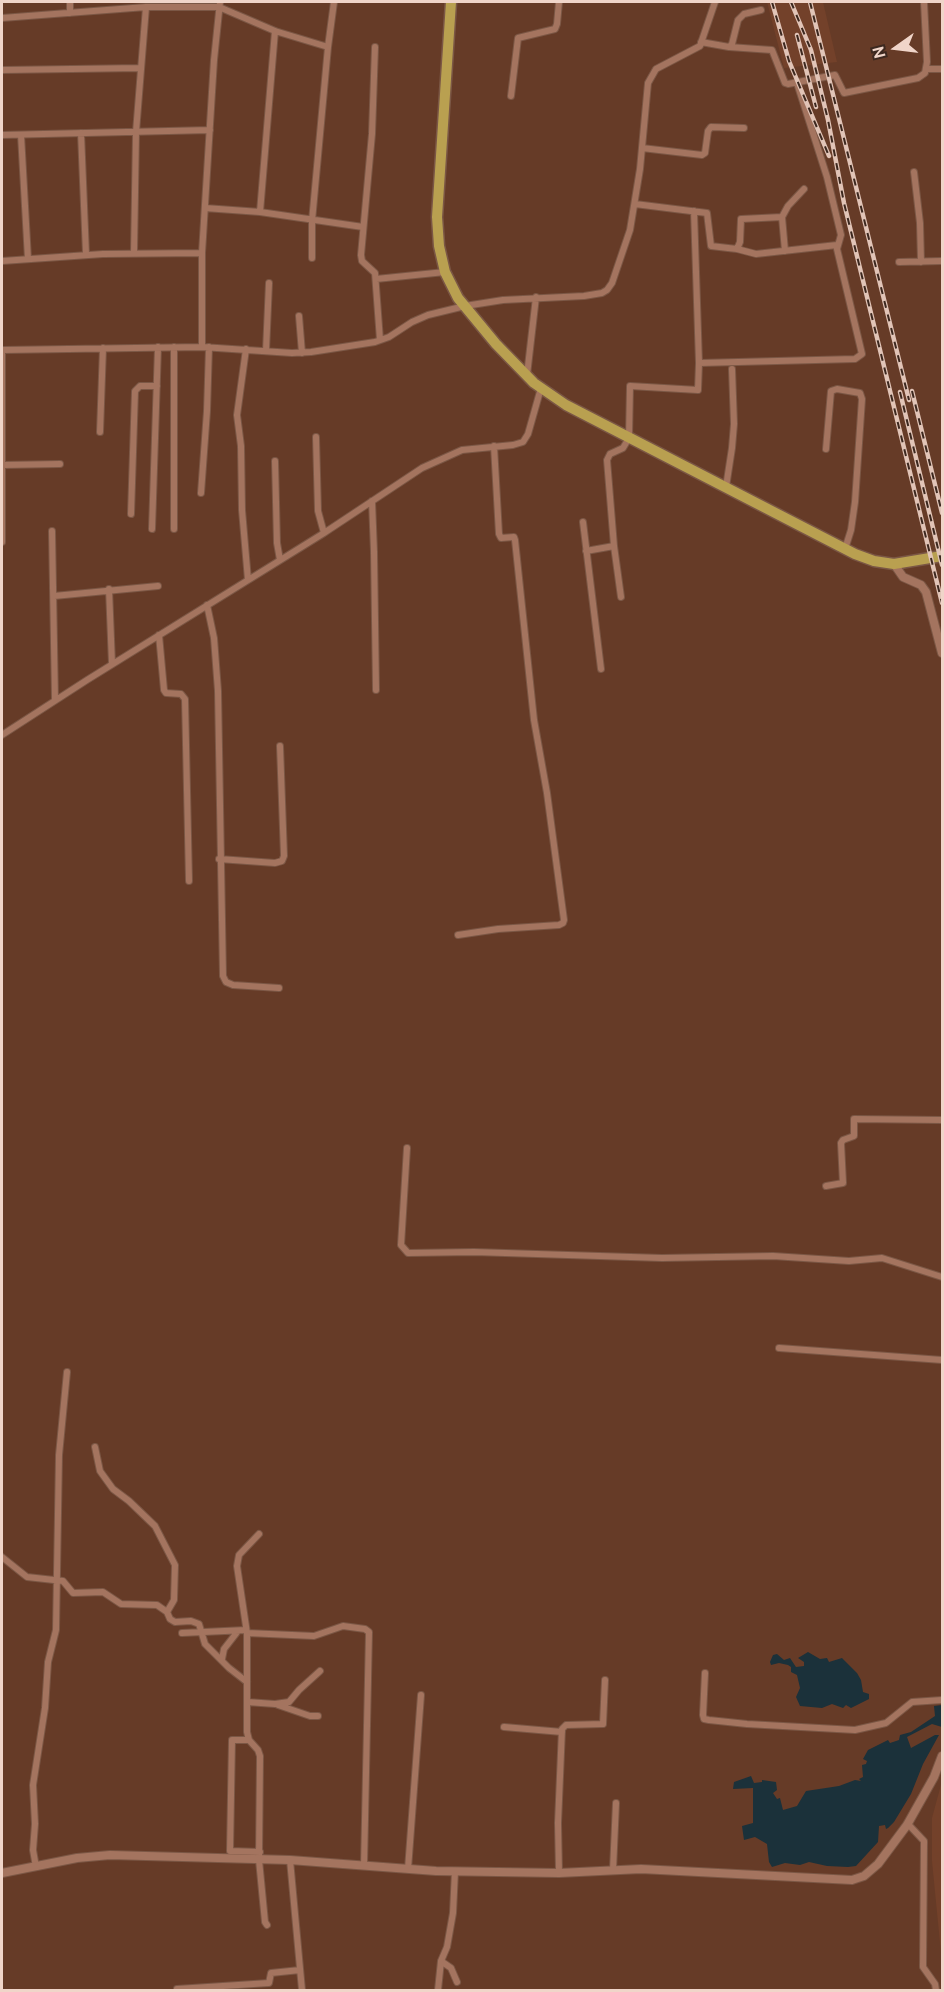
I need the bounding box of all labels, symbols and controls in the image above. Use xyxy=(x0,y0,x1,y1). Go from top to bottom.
north arrow xyxy=(866,18,926,78)
text: N xyxy=(868,44,889,60)

